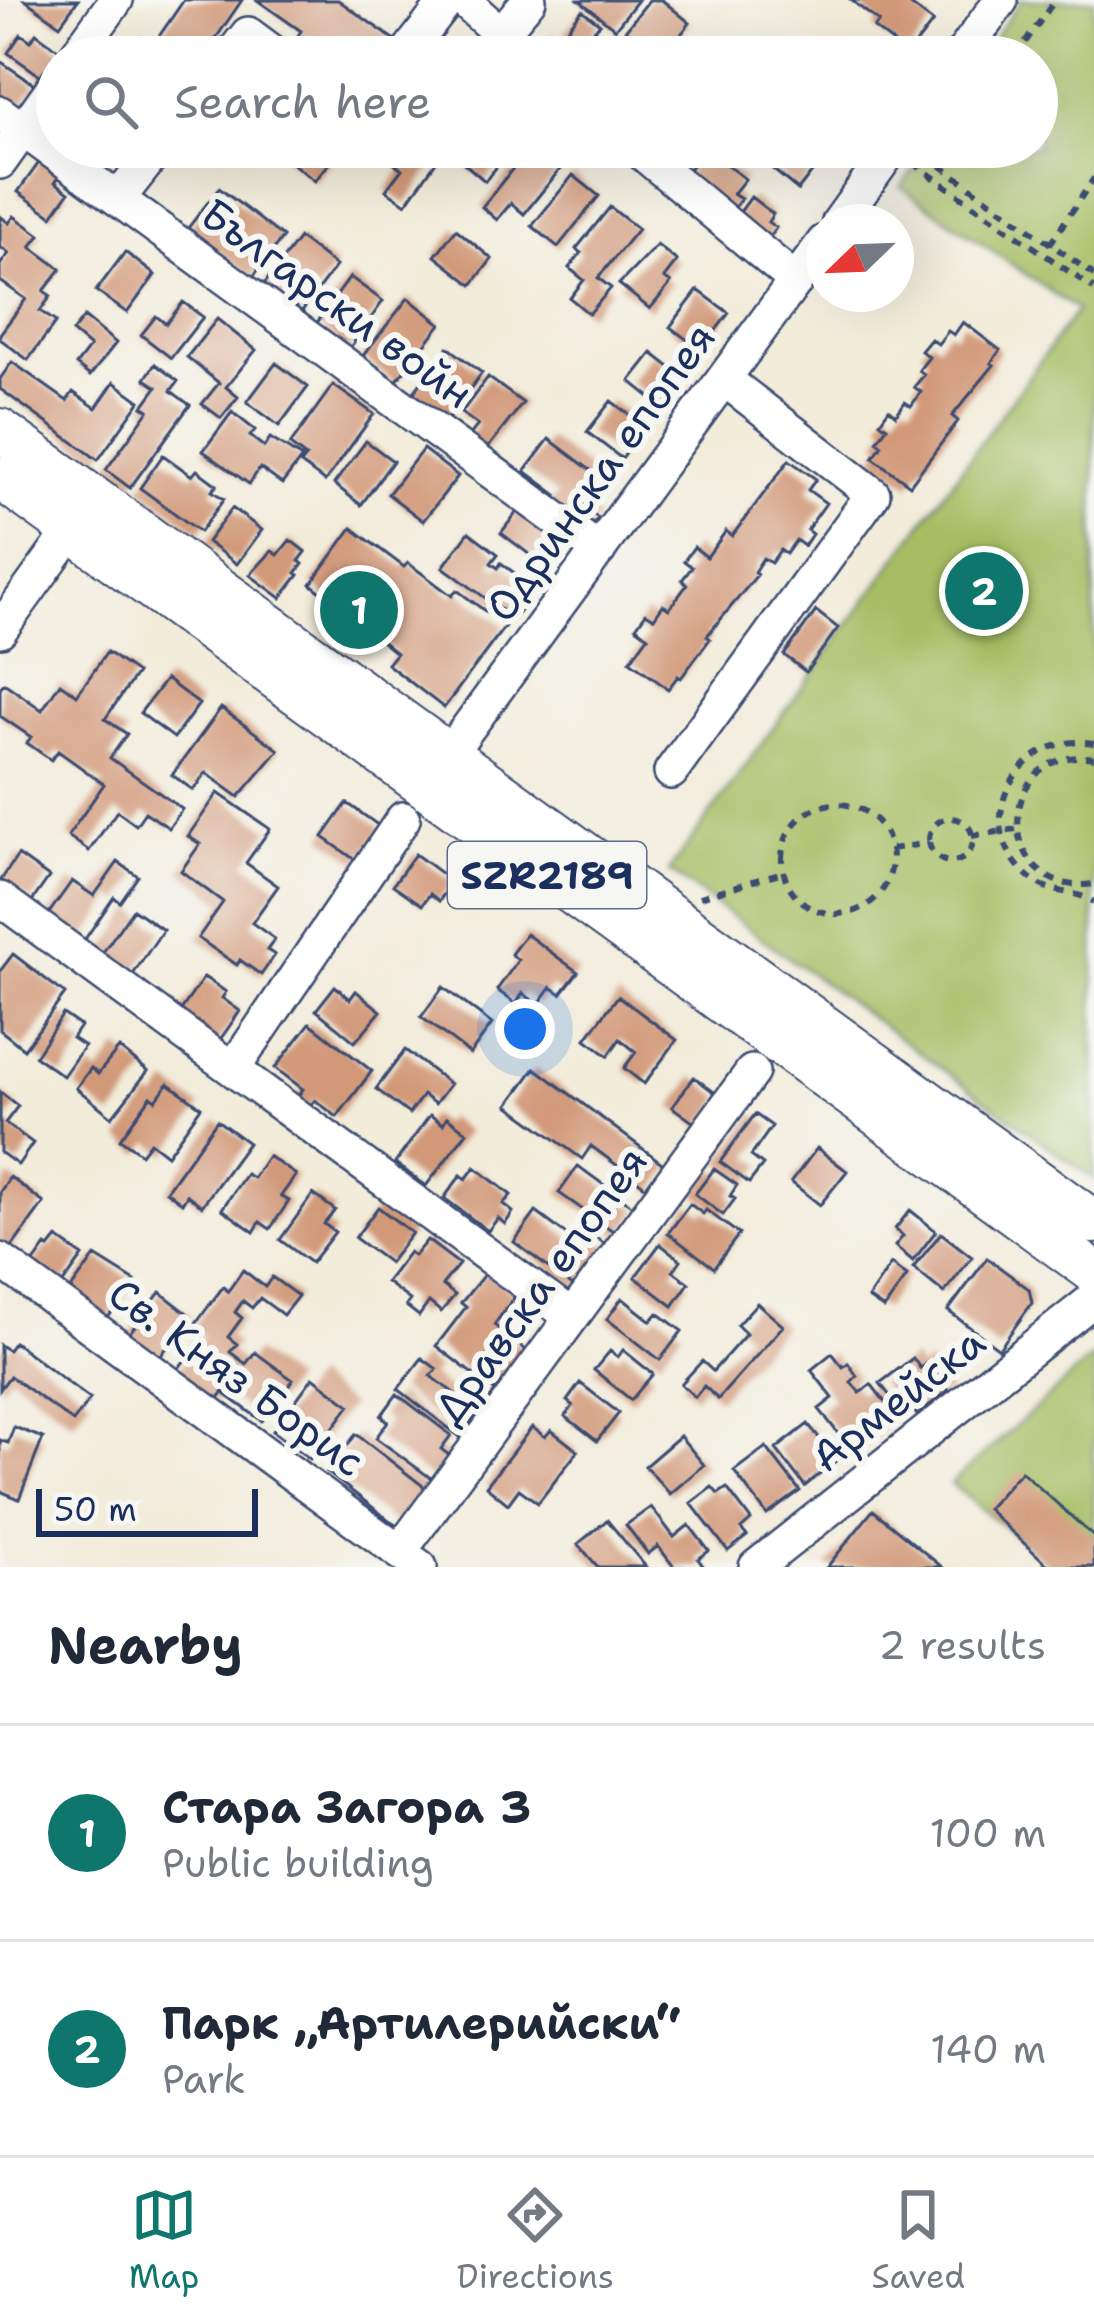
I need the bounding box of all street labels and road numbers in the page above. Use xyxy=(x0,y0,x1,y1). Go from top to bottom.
street label: Български войн xyxy=(190,185,484,421)
street label: Одринска епопея xyxy=(473,311,727,633)
road number: SZR2189 xyxy=(448,842,646,908)
street label: Дравска епопея xyxy=(420,1135,660,1435)
street label: Св. Княз Борис xyxy=(98,1265,376,1489)
street label: Армейска xyxy=(800,1314,996,1484)

